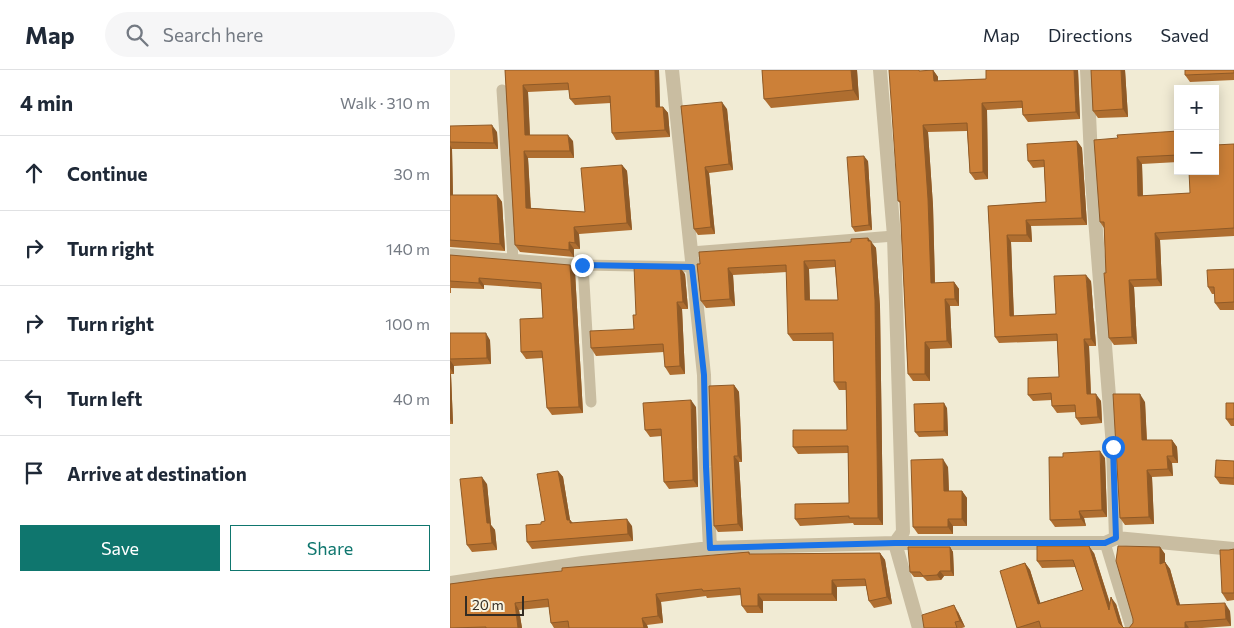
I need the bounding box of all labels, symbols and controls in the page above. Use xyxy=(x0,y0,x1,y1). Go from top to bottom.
search box xyxy=(105,12,455,57)
text: Map xyxy=(25,20,75,49)
icon: search xyxy=(123,21,151,49)
text: Search here xyxy=(163,23,263,46)
text: Map xyxy=(983,24,1020,46)
text: Directions xyxy=(1048,24,1132,46)
text: Saved xyxy=(1160,24,1209,46)
map controls xyxy=(1174,85,1219,175)
button: + xyxy=(1174,85,1219,130)
text: 4 min xyxy=(20,90,73,115)
text: Walk · 310 m xyxy=(340,93,430,112)
button: − xyxy=(1174,130,1219,175)
icon: ahead xyxy=(20,159,48,187)
text: Continue xyxy=(67,162,147,185)
text: 30 m xyxy=(393,164,430,183)
icon: right xyxy=(20,234,48,262)
text: Turn right xyxy=(67,237,154,260)
text: 140 m xyxy=(386,239,430,258)
route end xyxy=(571,254,594,277)
icon: right xyxy=(20,309,48,337)
text: Turn right xyxy=(67,312,154,335)
text: 100 m xyxy=(385,314,430,333)
icon: left xyxy=(20,384,48,412)
text: Turn left xyxy=(67,387,142,410)
text: 40 m xyxy=(393,389,430,408)
route start xyxy=(1102,436,1125,459)
icon: arrive xyxy=(20,459,48,487)
text: Arrive at destination xyxy=(67,462,247,485)
button: Save xyxy=(20,525,220,571)
button: Share xyxy=(230,525,430,571)
scale bar xyxy=(465,593,524,616)
text: 20 m xyxy=(472,596,504,613)

